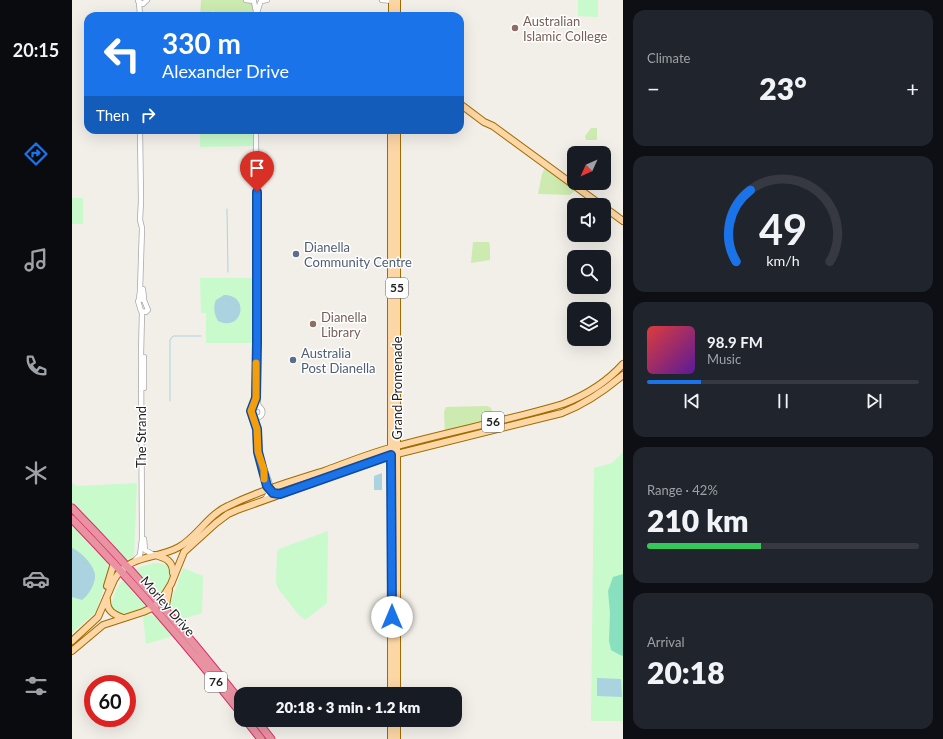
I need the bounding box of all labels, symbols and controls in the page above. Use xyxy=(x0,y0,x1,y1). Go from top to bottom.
place label: Australian Islamic College xyxy=(523,13,608,44)
marker: Australian Islamic College xyxy=(510,23,520,33)
text: 330 m xyxy=(162,26,241,60)
icon: left xyxy=(96,28,148,80)
text: 20:15 xyxy=(13,39,59,61)
text: Climate xyxy=(647,50,690,66)
text: Alexander Drive xyxy=(162,60,289,82)
text: 23° xyxy=(759,70,807,106)
text: − xyxy=(647,75,660,102)
text: + xyxy=(906,75,919,102)
icon: right xyxy=(137,104,159,126)
text: Then xyxy=(96,106,129,124)
icon: directions xyxy=(22,140,50,168)
north arrow xyxy=(567,146,611,190)
map controls xyxy=(567,146,611,346)
pin xyxy=(240,151,274,192)
icon: arrive xyxy=(246,157,268,179)
button: sound xyxy=(567,198,611,242)
text: 49 xyxy=(759,203,807,253)
place label: Dianella Community Centre xyxy=(304,239,412,270)
icon: music xyxy=(22,246,50,274)
marker: Dianella Community Centre xyxy=(291,249,301,259)
button: search xyxy=(567,250,611,294)
text: km/h xyxy=(766,251,800,268)
road number: 55 xyxy=(386,278,408,298)
button: layers xyxy=(567,302,611,346)
place label: Dianella Library xyxy=(321,309,367,340)
marker: Dianella Library xyxy=(308,319,318,329)
text: 98.9 FM xyxy=(707,333,763,351)
street label: Grand Promenade xyxy=(389,336,405,440)
place label: Australia Post Dianella xyxy=(301,345,376,376)
text: Music xyxy=(707,351,741,367)
icon: phone xyxy=(22,352,50,380)
marker: Australia Post Dianella xyxy=(288,355,298,365)
icon: previous xyxy=(681,390,703,412)
icon: pause xyxy=(772,390,794,412)
icon: next xyxy=(863,390,885,412)
street label: The Strand xyxy=(133,406,149,468)
road number: 56 xyxy=(482,412,504,432)
icon: climate xyxy=(22,459,50,487)
text: Range · 42% xyxy=(647,482,718,498)
text: 210 km xyxy=(647,502,748,538)
icon: car xyxy=(22,565,50,593)
street label: Morley Drive xyxy=(138,573,199,639)
position arrow xyxy=(371,596,413,638)
text: Arrival xyxy=(647,634,684,650)
text: 20:18 xyxy=(647,654,725,690)
icon: filters xyxy=(22,672,50,700)
road number: 76 xyxy=(205,672,227,692)
speed limit sign: 60 xyxy=(84,675,136,727)
text: 20:18 · 3 min · 1.2 km xyxy=(276,698,420,716)

